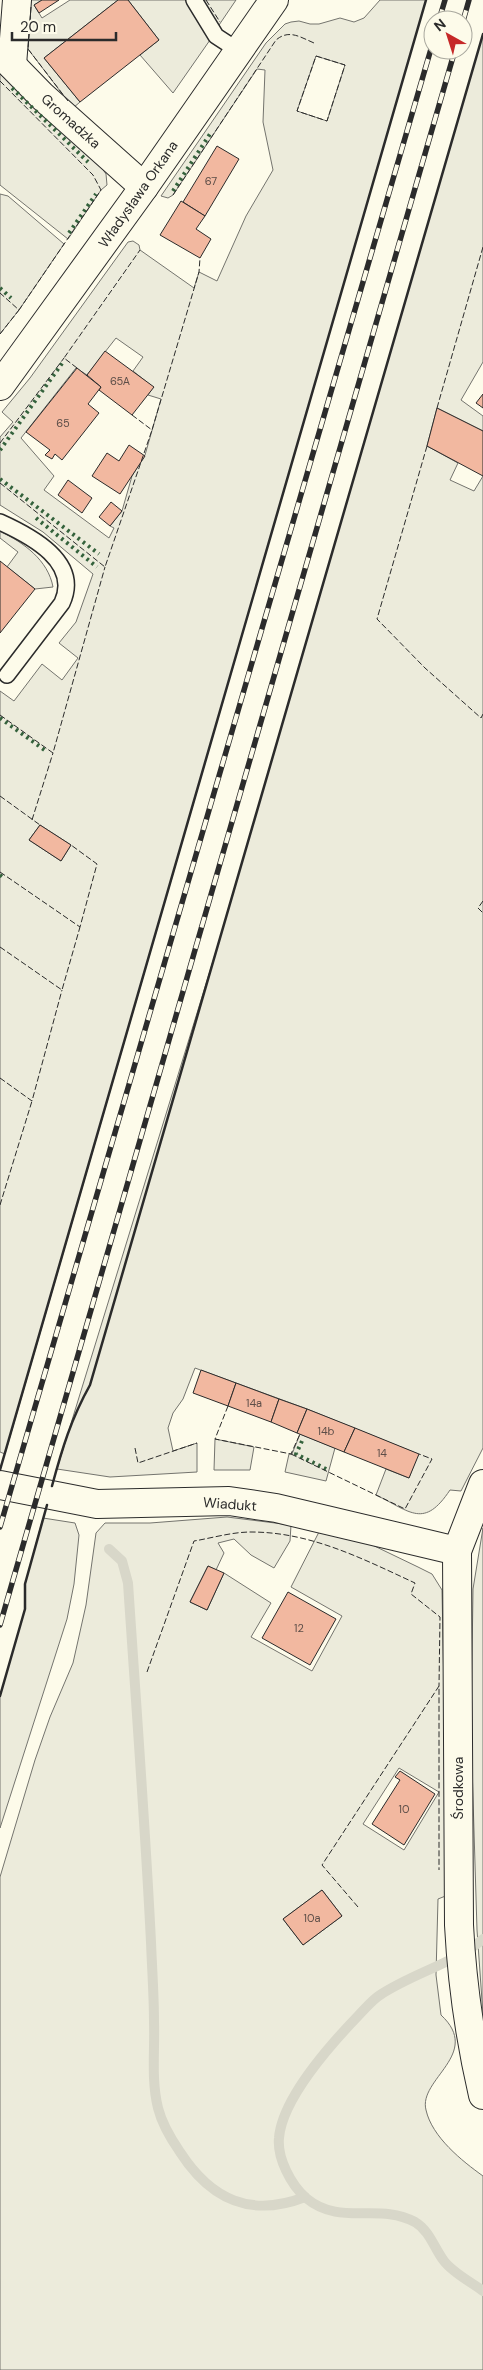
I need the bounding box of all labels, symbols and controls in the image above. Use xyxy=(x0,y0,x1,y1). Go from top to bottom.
scale bar xyxy=(12,10,116,42)
north arrow xyxy=(423,10,473,60)
text: N xyxy=(430,15,449,35)
text: 20 m xyxy=(20,17,56,37)
street label: Gromadzka xyxy=(38,90,104,152)
street label: Władysława Orkana xyxy=(94,137,182,251)
house number: 67 xyxy=(205,174,217,188)
house number: 65A xyxy=(110,374,130,388)
house number: 65 xyxy=(56,416,70,430)
house number: 14a xyxy=(246,1396,262,1410)
house number: 14b xyxy=(318,1424,335,1438)
house number: 14 xyxy=(377,1446,387,1460)
street label: Wiadukt xyxy=(203,1493,257,1515)
house number: 12 xyxy=(294,1621,304,1635)
street label: Środkowa xyxy=(449,1757,467,1819)
house number: 10 xyxy=(399,1802,409,1816)
house number: 10a xyxy=(304,1911,320,1925)

